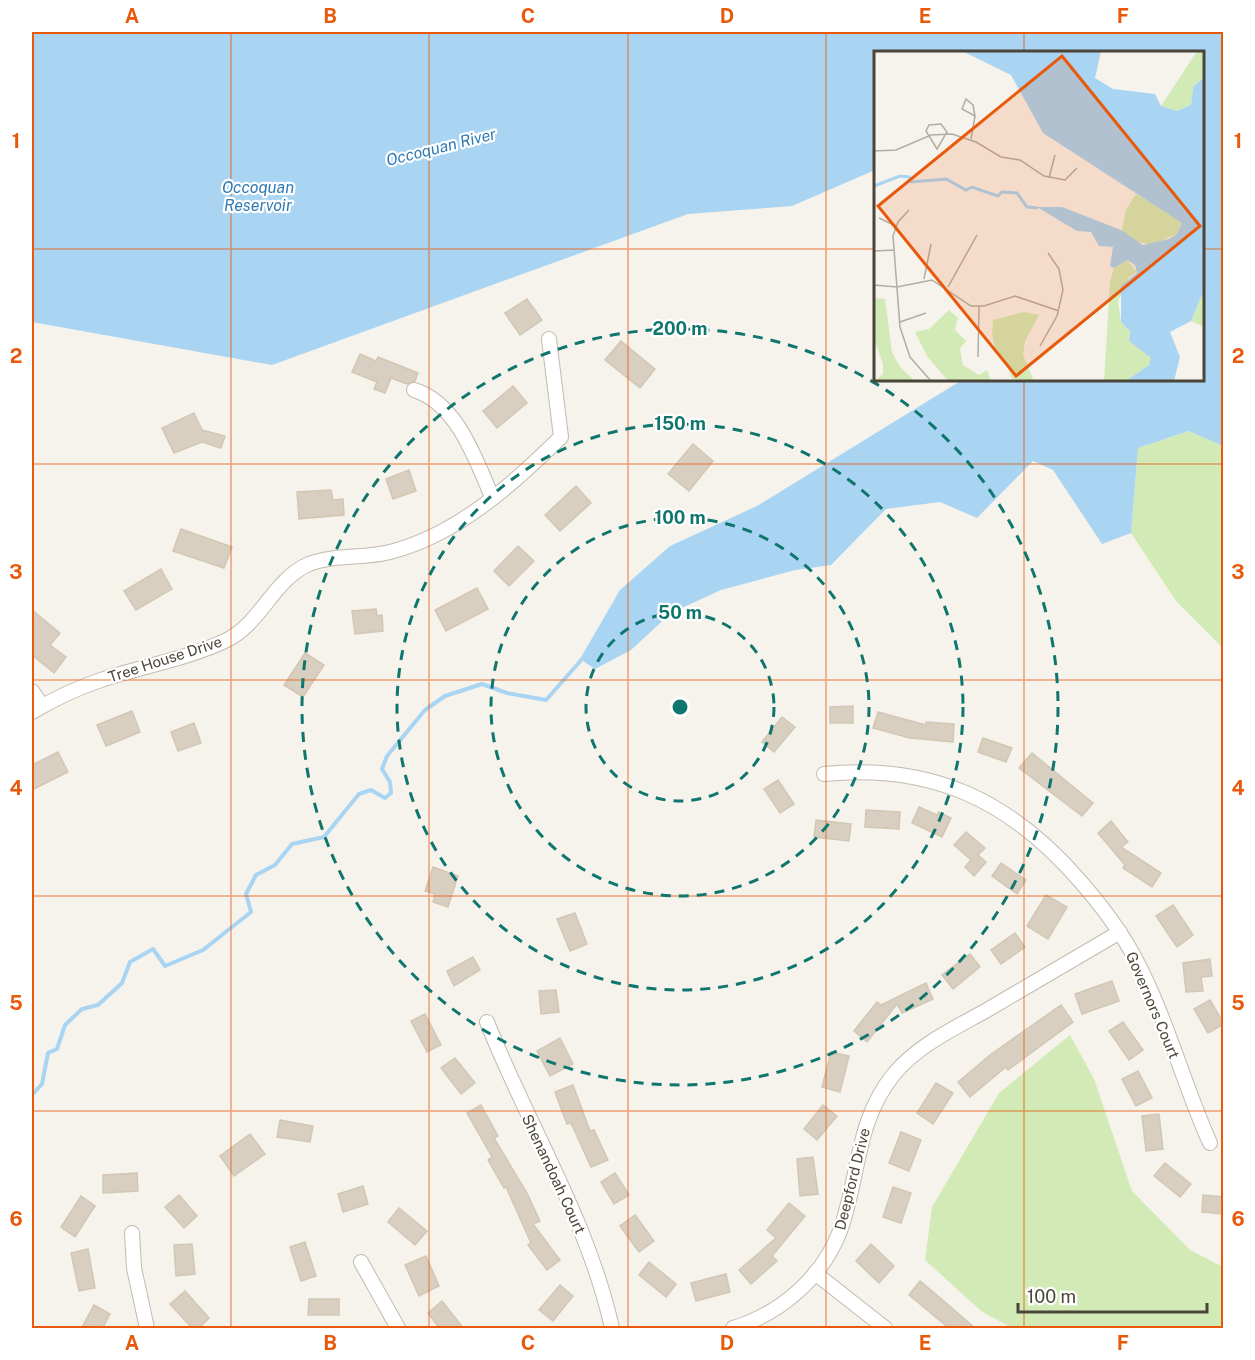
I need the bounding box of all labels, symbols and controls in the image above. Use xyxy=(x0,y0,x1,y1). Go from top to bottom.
text: A xyxy=(125,4,139,28)
text: B xyxy=(323,4,337,28)
text: C xyxy=(521,4,535,28)
text: D xyxy=(720,4,734,28)
text: E xyxy=(919,4,931,28)
text: F xyxy=(1117,4,1129,28)
inset map xyxy=(874,51,1204,381)
water label: Occoquan River xyxy=(384,124,499,170)
text: 1 xyxy=(12,129,20,153)
text: 1 xyxy=(1234,129,1242,153)
water label: Occoquan Reservoir xyxy=(222,178,294,215)
text: 200 m xyxy=(653,318,707,339)
text: 2 xyxy=(10,344,22,368)
text: 2 xyxy=(1232,344,1244,368)
text: 150 m xyxy=(654,413,706,434)
text: 100 m xyxy=(654,507,706,528)
text: 3 xyxy=(9,560,23,584)
text: 3 xyxy=(1231,560,1245,584)
text: 50 m xyxy=(658,602,702,623)
street label: Tree House Drive xyxy=(106,633,224,685)
centre of rings xyxy=(670,697,690,717)
text: 4 xyxy=(9,776,23,800)
text: 4 xyxy=(1231,776,1245,800)
street label: Governors Court xyxy=(1123,949,1183,1061)
text: 5 xyxy=(9,991,23,1015)
text: 5 xyxy=(1231,991,1245,1015)
street label: Shenandoah Court xyxy=(519,1112,589,1237)
street label: Deepford Drive xyxy=(831,1126,873,1232)
text: 6 xyxy=(9,1207,23,1231)
text: 6 xyxy=(1231,1207,1245,1231)
scale bar xyxy=(1018,1276,1207,1314)
text: 100 m xyxy=(1027,1286,1076,1307)
text: A xyxy=(125,1331,139,1355)
text: B xyxy=(323,1331,337,1355)
text: C xyxy=(521,1331,535,1355)
text: D xyxy=(720,1331,734,1355)
text: E xyxy=(919,1331,931,1355)
text: F xyxy=(1117,1331,1129,1355)

